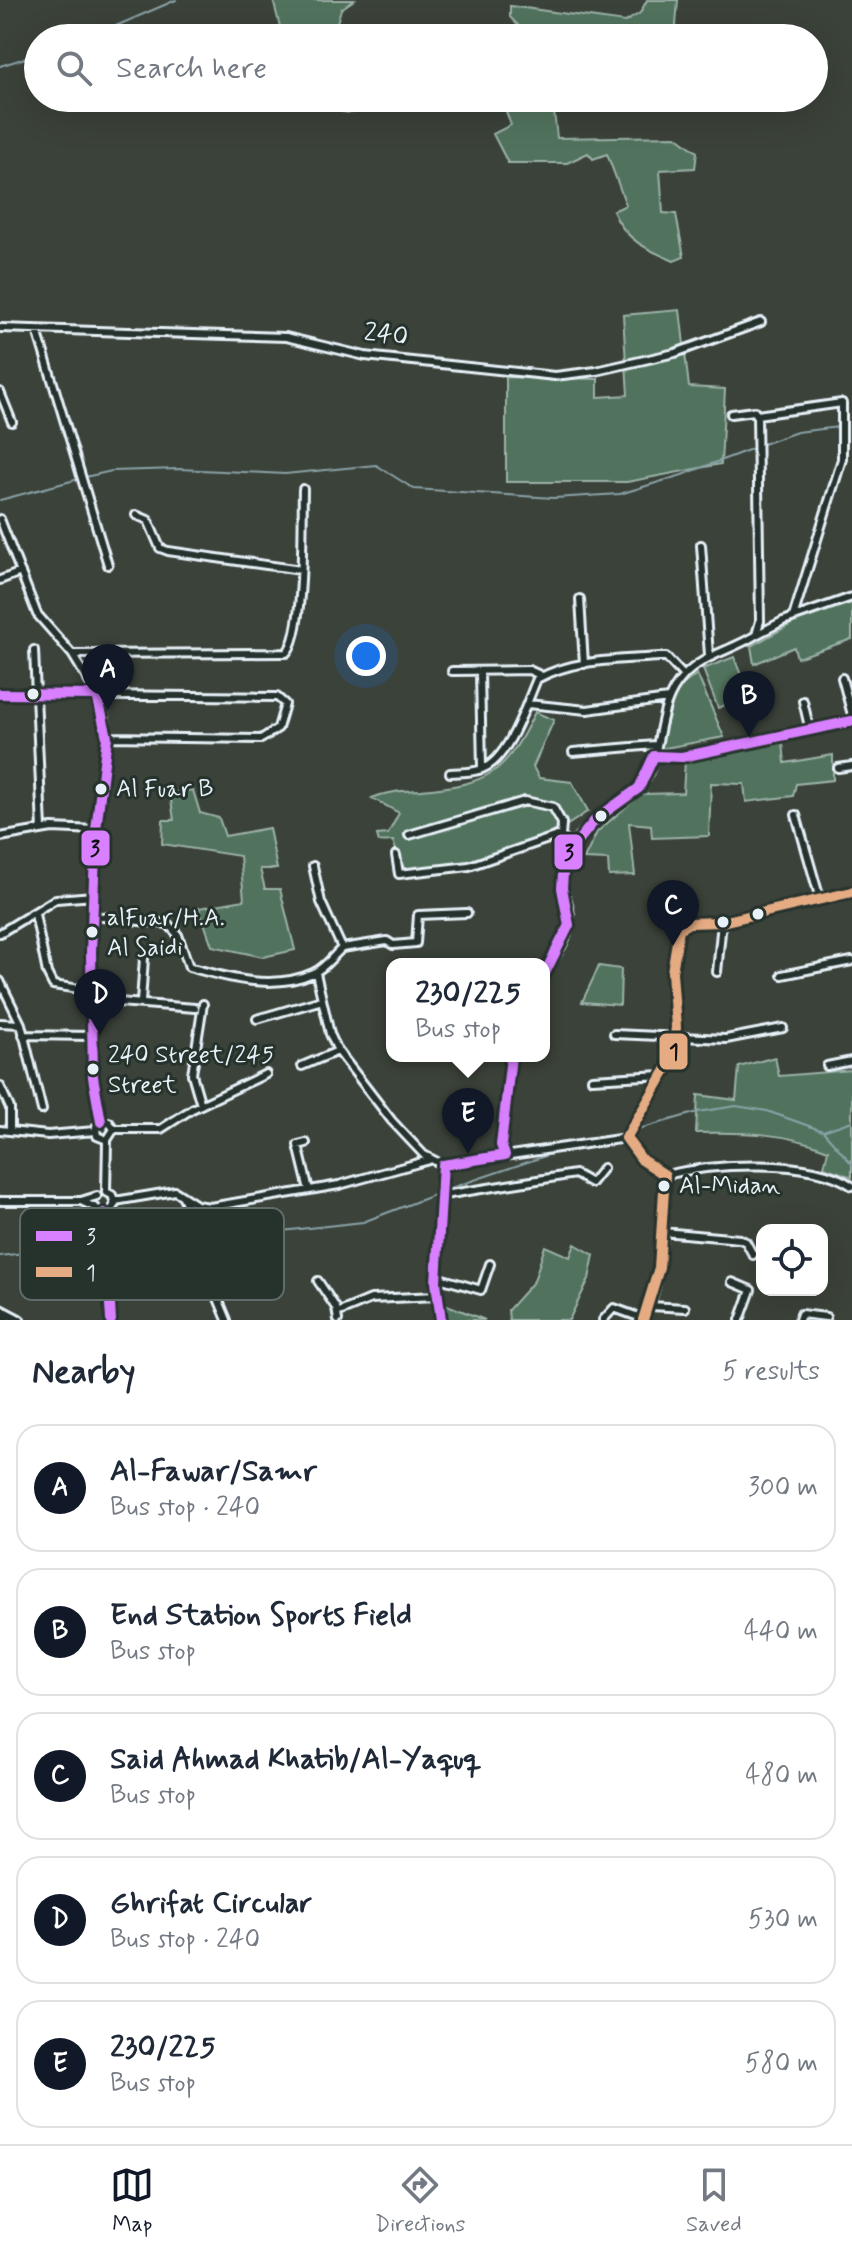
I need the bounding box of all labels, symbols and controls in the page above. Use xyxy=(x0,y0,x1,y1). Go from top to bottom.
search box xyxy=(24,24,828,112)
icon: search xyxy=(52,46,96,90)
text: Search here xyxy=(116,49,267,88)
street label: 240 xyxy=(362,316,410,354)
your location xyxy=(346,636,386,676)
pin: A xyxy=(82,644,134,710)
pin: B xyxy=(723,671,775,737)
unlabelled marker xyxy=(25,686,41,702)
place label: Al Fuar B xyxy=(116,774,213,805)
marker: Al Fuar B xyxy=(93,781,109,797)
unlabelled marker xyxy=(593,808,609,824)
line badge: 3 xyxy=(80,829,111,867)
line badge: 3 xyxy=(553,833,584,871)
text: 3 xyxy=(90,836,100,864)
text: 3 xyxy=(564,840,574,868)
pin: C xyxy=(647,880,699,946)
place label: alFuar/H.A. Al Saidi xyxy=(107,903,225,964)
unlabelled marker xyxy=(750,906,766,922)
unlabelled marker xyxy=(715,914,731,930)
marker: alFuar/H.A. Al Saidi xyxy=(84,924,100,940)
popup xyxy=(386,958,550,1062)
pin: D xyxy=(74,969,126,1035)
text: 230/225 xyxy=(415,974,521,1013)
text: Bus stop xyxy=(415,1013,501,1047)
line badge: 1 xyxy=(658,1032,689,1071)
text: 1 xyxy=(669,1039,679,1067)
place label: 240 Street/245 Street xyxy=(108,1040,274,1101)
marker: 240 Street/245 Street xyxy=(85,1061,101,1077)
pin: E xyxy=(442,1088,494,1154)
place label: Al-Midan xyxy=(679,1171,781,1202)
marker: Al-Midan xyxy=(656,1178,672,1194)
legend xyxy=(20,1208,284,1300)
text: 3 xyxy=(86,1224,96,1252)
map controls xyxy=(756,1224,828,1296)
button: locate xyxy=(756,1224,828,1296)
text: 1 xyxy=(86,1260,96,1288)
text: Nearby xyxy=(32,1350,136,1395)
text: 5 results xyxy=(722,1355,820,1389)
text: Al-Fawar/Samr xyxy=(110,1452,317,1491)
text: A xyxy=(51,1471,69,1505)
text: 300 m xyxy=(748,1471,818,1505)
text: Bus stop · 240 xyxy=(110,1491,260,1525)
text: End Station Sports Field xyxy=(110,1596,412,1635)
text: B xyxy=(52,1615,68,1649)
text: 440 m xyxy=(744,1615,818,1649)
text: Bus stop xyxy=(110,1635,196,1669)
text: Said Ahmad Khatib/Al-Yaquq xyxy=(110,1740,482,1779)
text: C xyxy=(51,1759,69,1793)
text: 480 m xyxy=(745,1759,818,1793)
text: Bus stop xyxy=(110,1779,196,1813)
text: Ghrifat Circular xyxy=(110,1884,312,1923)
text: D xyxy=(51,1903,69,1937)
text: 530 m xyxy=(748,1903,818,1937)
text: Bus stop · 240 xyxy=(110,1923,260,1957)
text: 230/225 xyxy=(110,2028,216,2067)
text: E xyxy=(52,2047,68,2081)
text: 580 m xyxy=(745,2047,818,2081)
text: Bus stop xyxy=(110,2067,196,2101)
tab: Map xyxy=(110,2163,154,2239)
tab: Directions xyxy=(375,2163,465,2239)
tab: Saved xyxy=(686,2163,742,2239)

